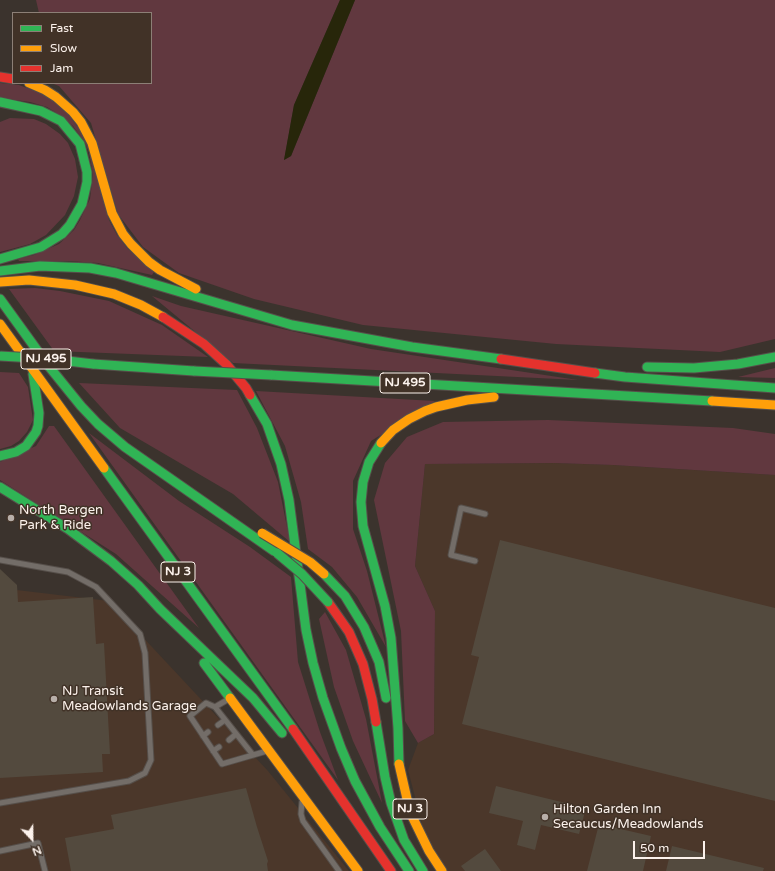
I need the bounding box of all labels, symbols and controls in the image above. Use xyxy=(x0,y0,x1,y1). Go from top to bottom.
legend xyxy=(12,12,152,84)
text: Fast xyxy=(50,21,73,35)
text: Slow xyxy=(50,41,77,55)
text: Jam xyxy=(50,61,73,75)
road number: NJ 495 xyxy=(21,349,71,369)
road number: NJ 495 xyxy=(380,373,430,393)
place label: North Bergen Park & Ride xyxy=(19,503,103,534)
marker: North Bergen Park & Ride xyxy=(6,513,16,523)
road number: NJ 3 xyxy=(161,562,195,582)
place label: NJ Transit Meadowlands Garage xyxy=(62,684,197,715)
marker: NJ Transit Meadowlands Garage xyxy=(49,694,59,704)
road number: NJ 3 xyxy=(393,799,427,819)
place label: Hilton Garden Inn Secaucus/Meadowlands xyxy=(553,802,704,833)
marker: Hilton Garden Inn Secaucus/Meadowlands xyxy=(540,812,550,822)
north arrow xyxy=(12,819,52,859)
scale bar xyxy=(635,833,707,859)
text: 50 m xyxy=(640,841,669,855)
text: N xyxy=(30,843,43,858)

